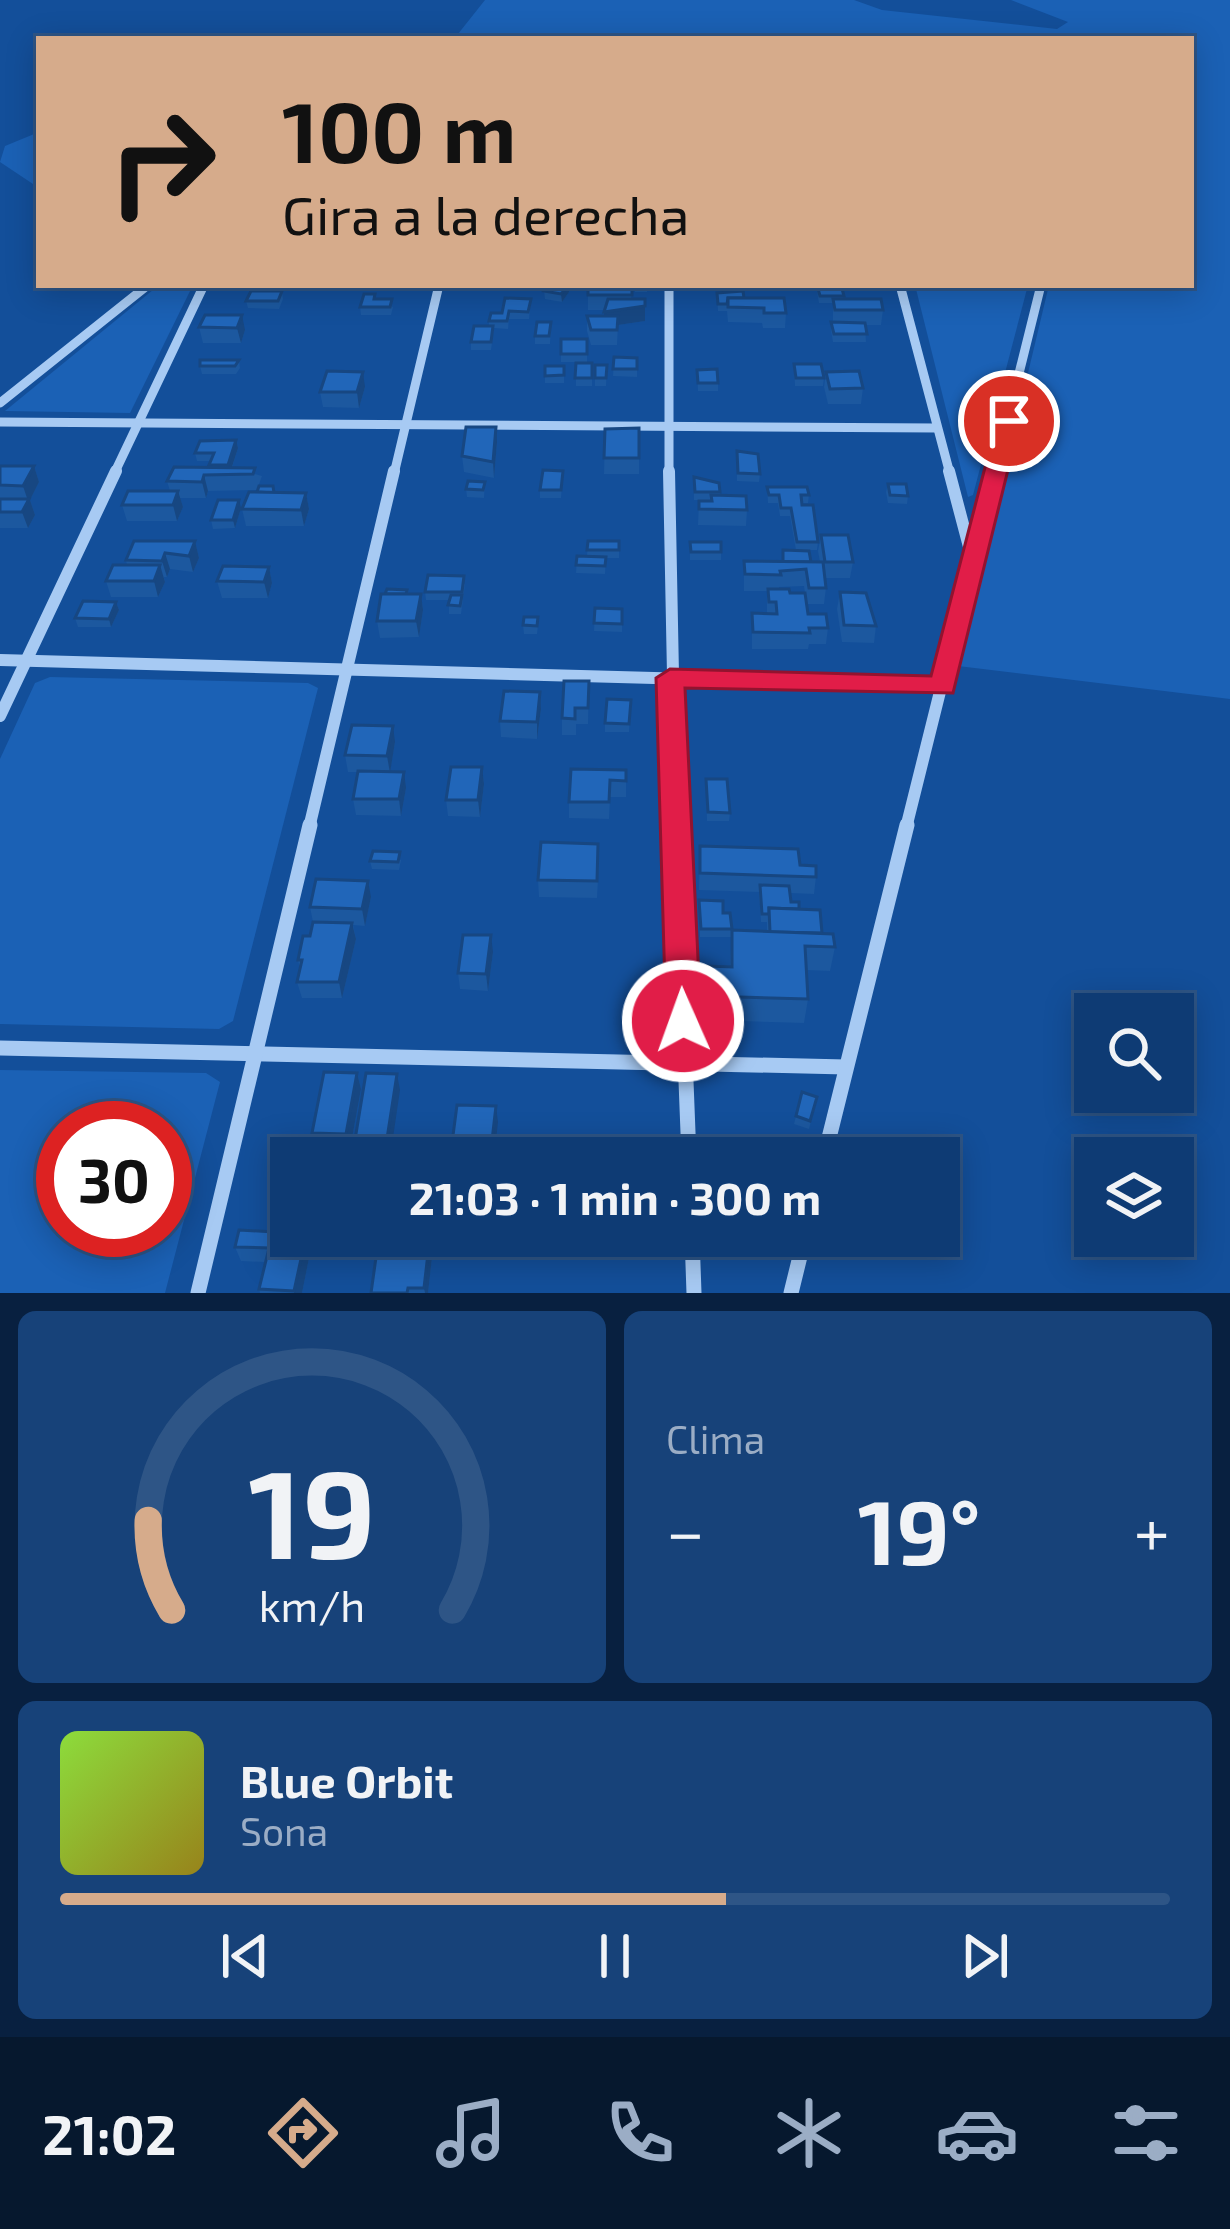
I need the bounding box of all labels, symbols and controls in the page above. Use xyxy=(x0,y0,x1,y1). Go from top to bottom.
text: 100 m xyxy=(282,79,516,180)
icon: right xyxy=(84,84,240,240)
text: Gira a la derecha xyxy=(282,181,689,246)
pin xyxy=(958,370,1060,472)
icon: arrive xyxy=(976,388,1042,454)
position arrow xyxy=(620,958,746,1084)
map controls xyxy=(1074,993,1194,1257)
button: search xyxy=(1074,993,1194,1113)
speed limit sign: 30 xyxy=(36,1101,192,1257)
button: layers xyxy=(1074,1137,1194,1257)
text: 21:03 · 1 min · 300 m xyxy=(409,1170,821,1224)
text: Clima xyxy=(666,1415,765,1462)
text: 19 xyxy=(248,1434,376,1584)
text: 19° xyxy=(858,1475,981,1583)
text: − xyxy=(666,1490,705,1569)
text: + xyxy=(1134,1490,1170,1569)
text: km/h xyxy=(259,1579,365,1631)
text: Blue Orbit xyxy=(240,1753,453,1807)
text: Sona xyxy=(240,1807,328,1854)
icon: previous xyxy=(212,1923,278,1989)
icon: pause xyxy=(582,1923,648,1989)
icon: next xyxy=(952,1923,1018,1989)
icon: directions xyxy=(261,2091,345,2175)
icon: music xyxy=(429,2091,513,2175)
icon: phone xyxy=(598,2091,682,2175)
icon: climate xyxy=(767,2091,851,2175)
icon: car xyxy=(935,2091,1019,2175)
icon: filters xyxy=(1104,2091,1188,2175)
text: 21:02 xyxy=(42,2101,176,2166)

